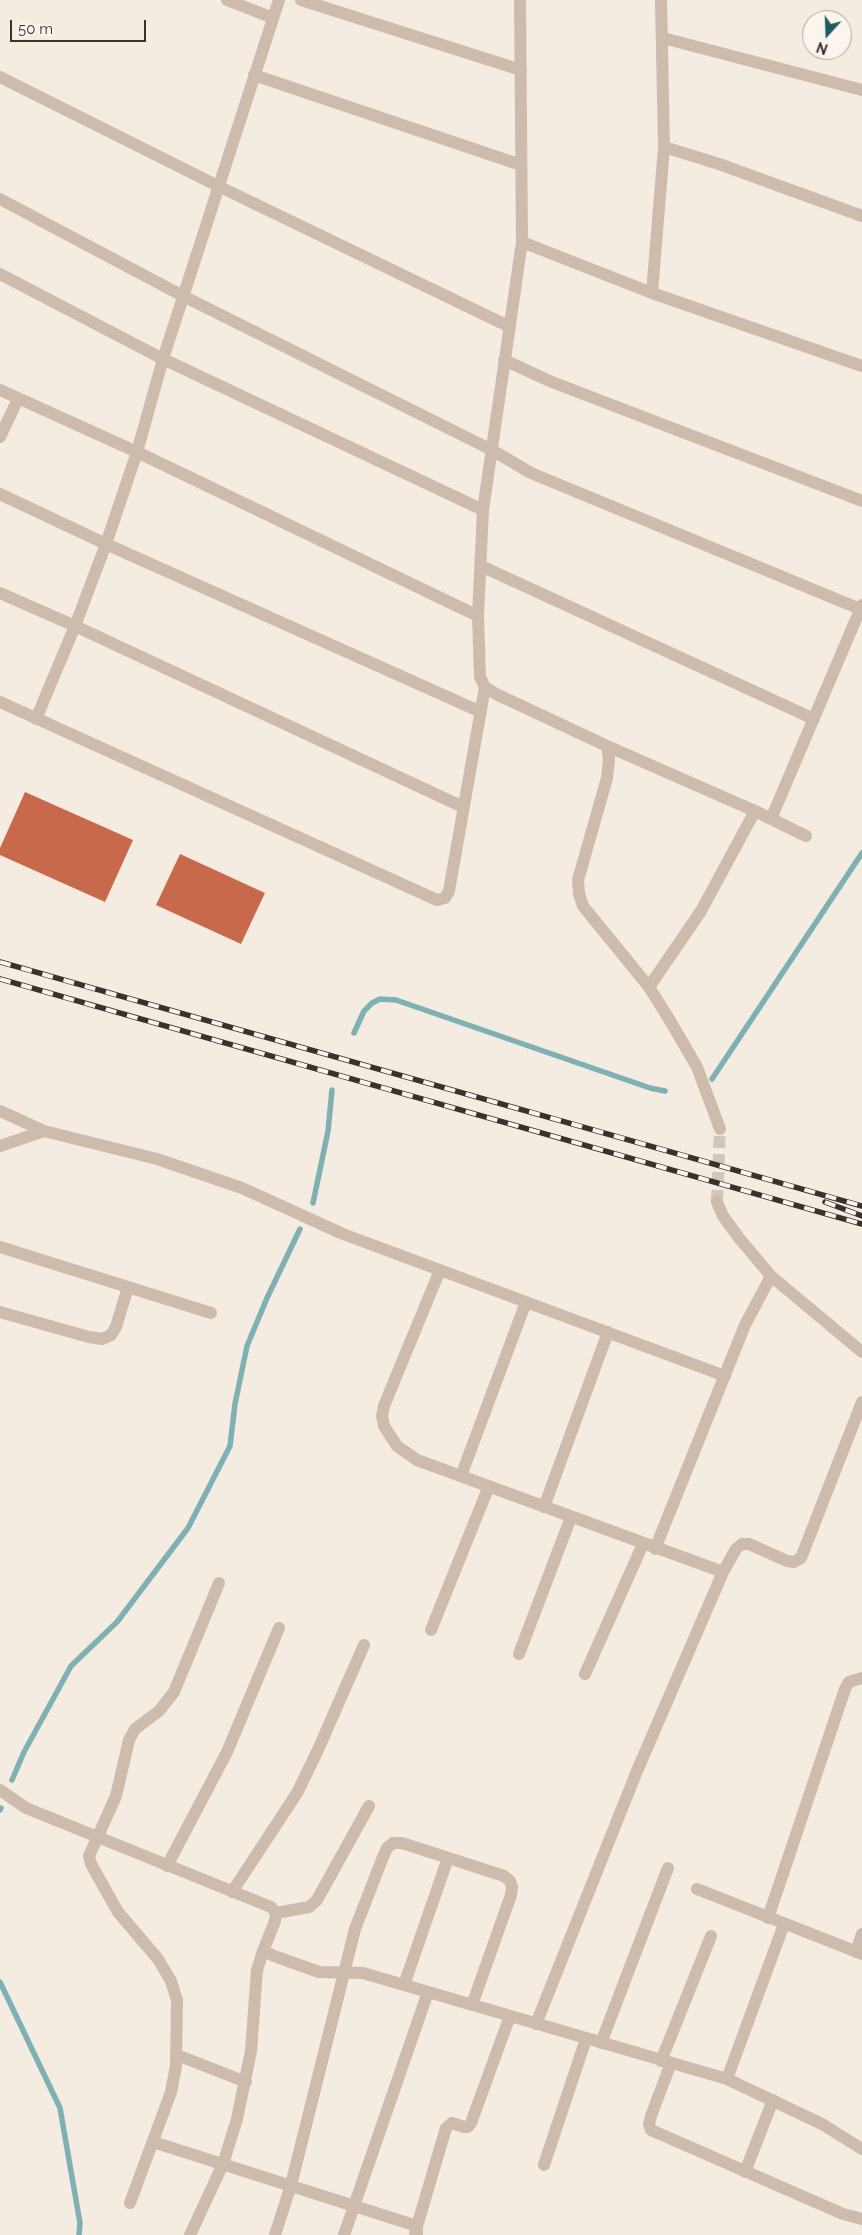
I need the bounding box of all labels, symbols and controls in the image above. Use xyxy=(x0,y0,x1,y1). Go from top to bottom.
scale bar xyxy=(12,10,149,42)
north arrow xyxy=(802,10,852,60)
text: 50 m xyxy=(18,20,53,38)
text: N xyxy=(814,39,830,58)

